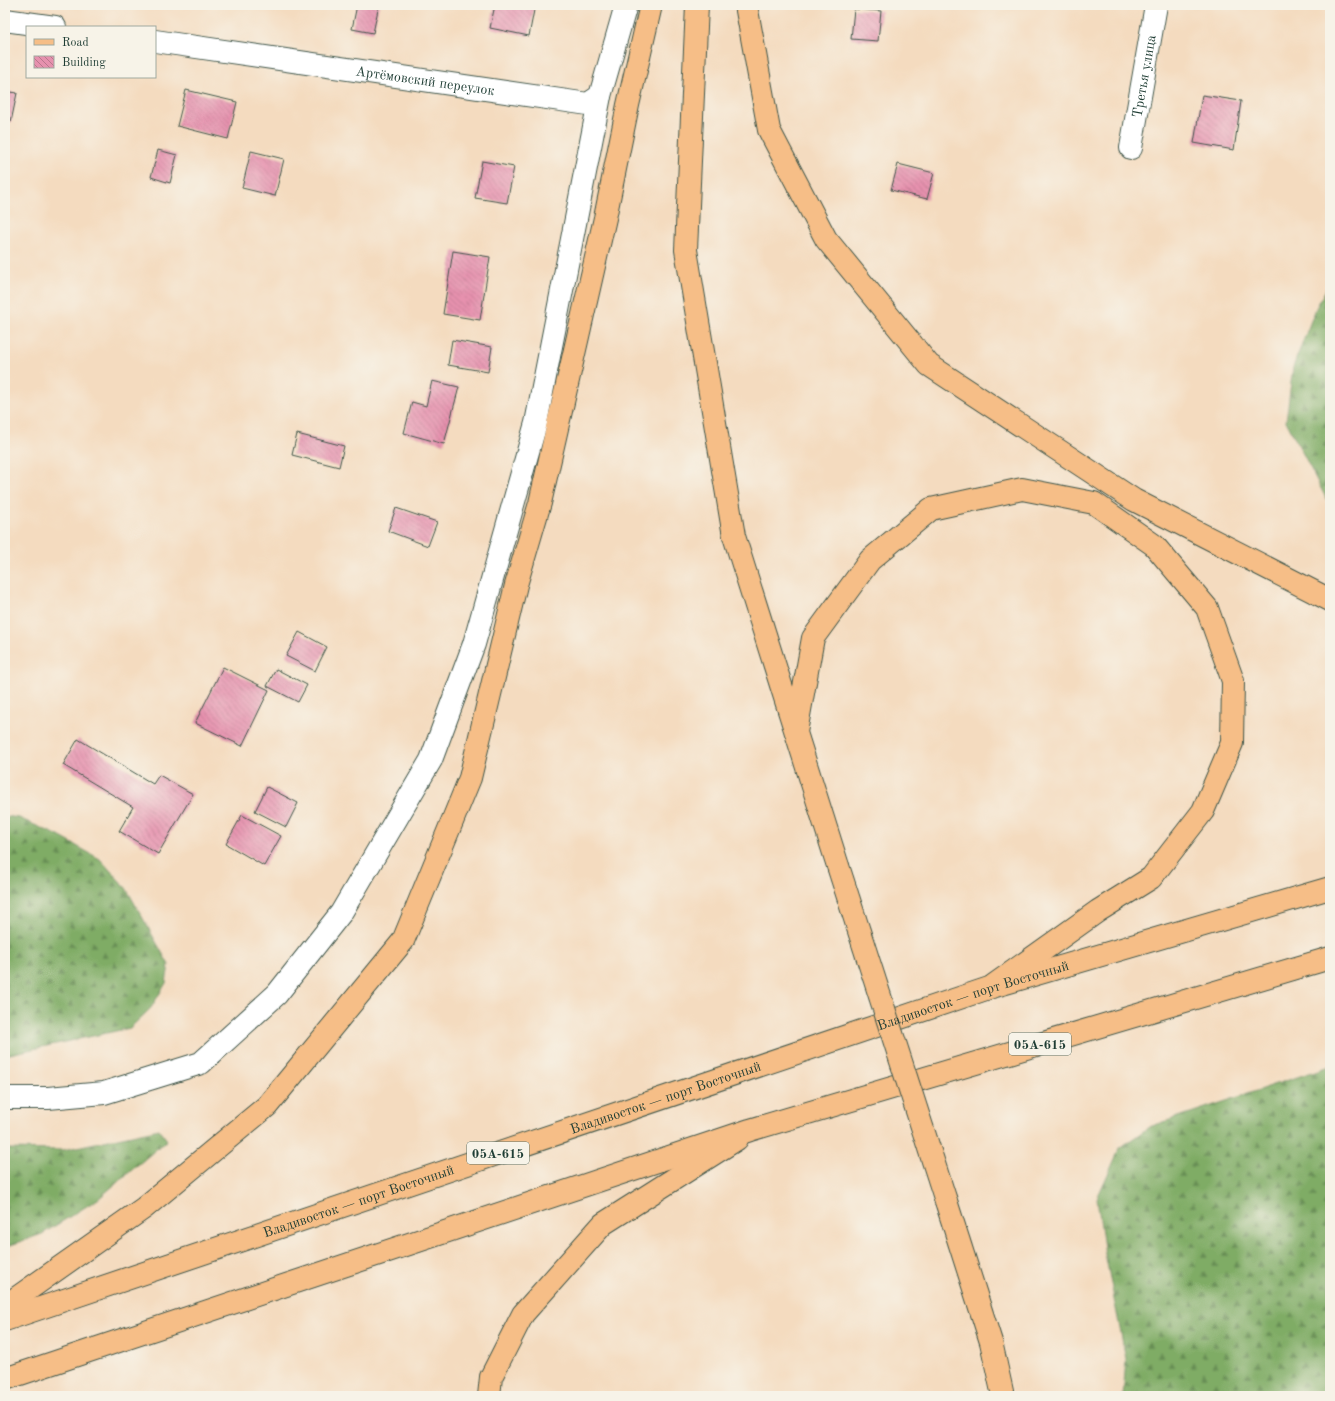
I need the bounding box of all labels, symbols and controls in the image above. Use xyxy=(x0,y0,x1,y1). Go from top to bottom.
legend xyxy=(26,26,156,78)
street label: Третья улица xyxy=(1130,34,1159,119)
text: Road xyxy=(62,37,89,49)
text: Building xyxy=(62,57,106,69)
street label: Артёмовский переулок xyxy=(354,64,496,98)
street label: Владивосток — порт Восточный xyxy=(876,959,1071,1033)
road number: 05А-615 xyxy=(1009,1033,1071,1055)
street label: Владивосток — порт Восточный xyxy=(569,1059,763,1137)
road number: 05А-615 xyxy=(467,1142,529,1164)
street label: Владивосток — порт Восточный xyxy=(262,1163,456,1240)

